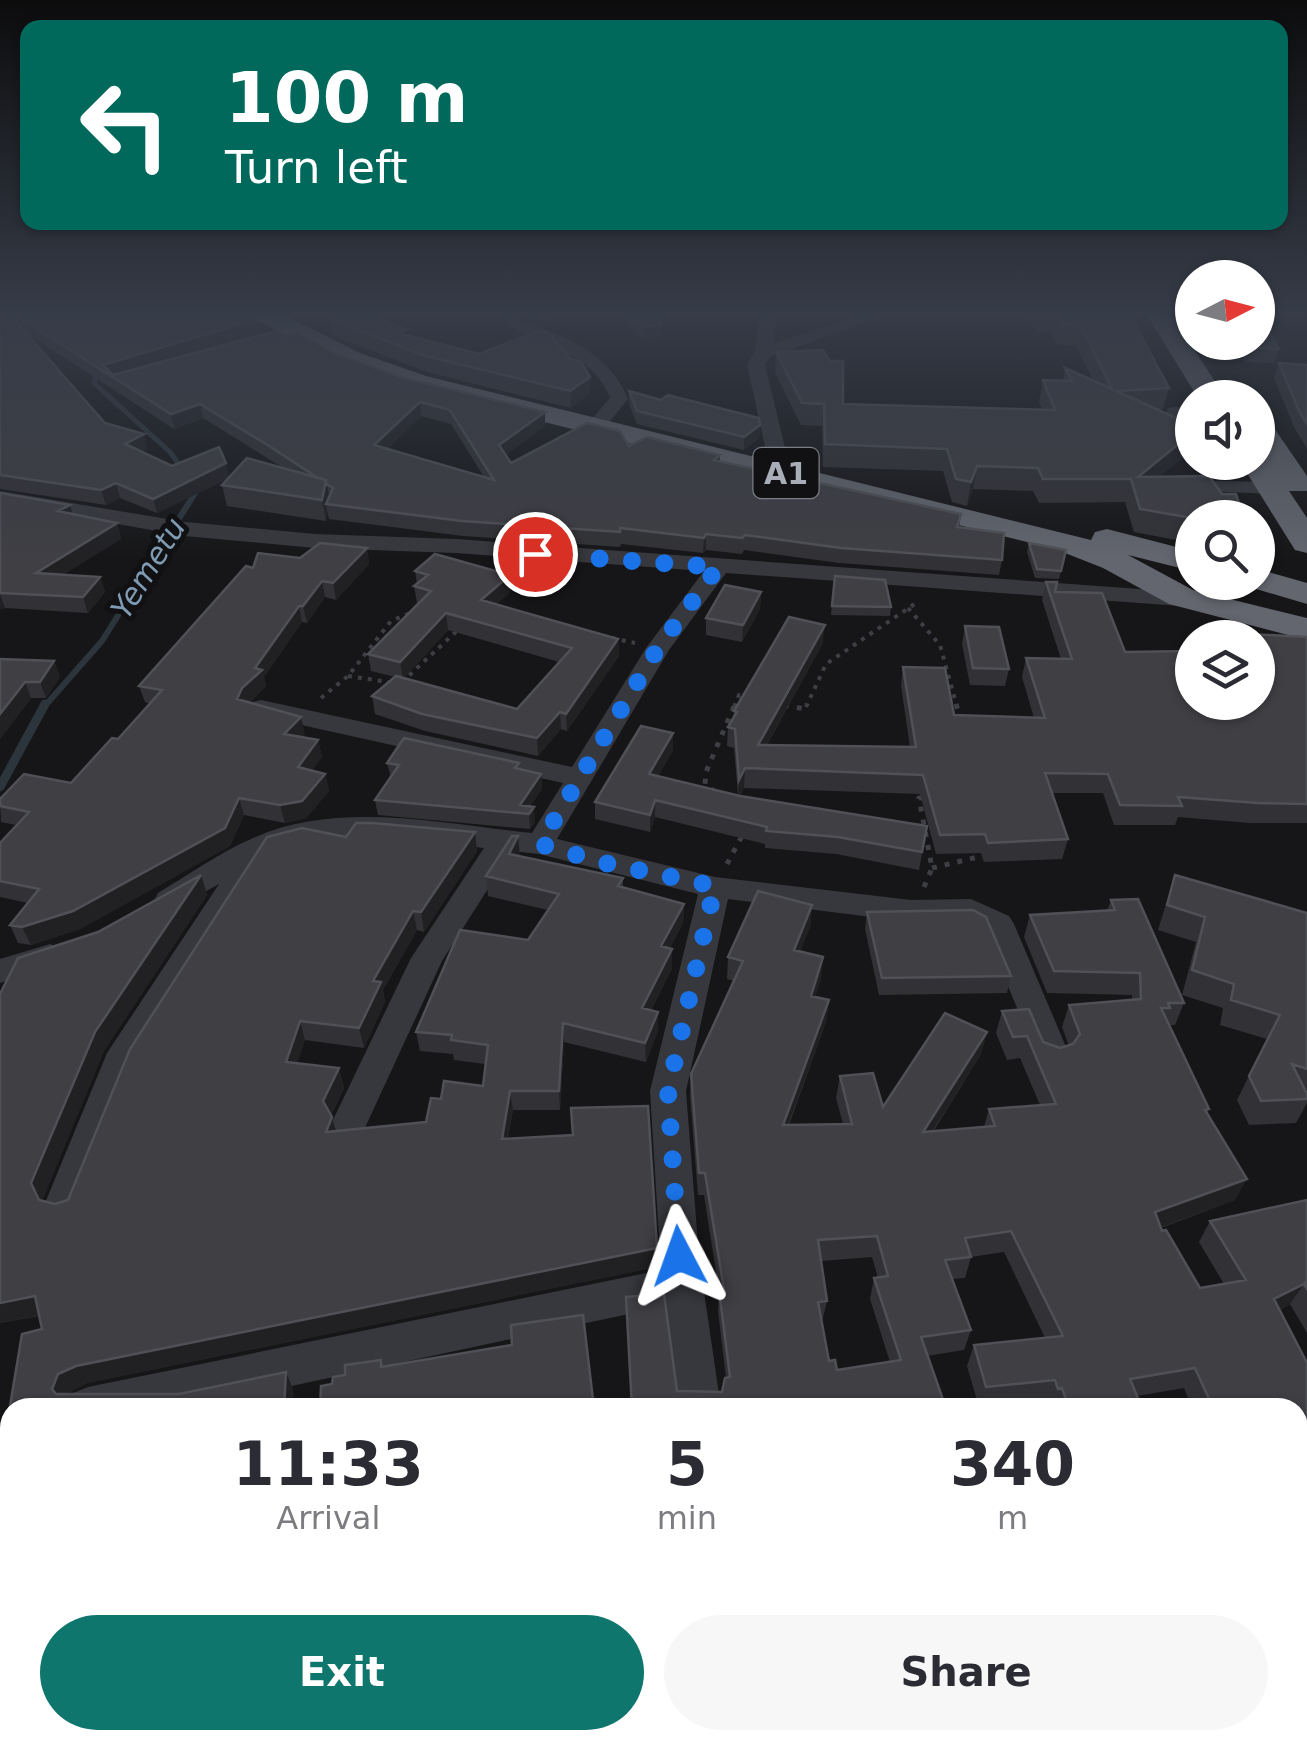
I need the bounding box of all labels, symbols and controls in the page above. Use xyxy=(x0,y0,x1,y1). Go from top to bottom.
text: 100 m xyxy=(225,57,468,139)
icon: left xyxy=(60,60,190,190)
text: Turn left xyxy=(225,141,408,194)
north arrow xyxy=(1175,260,1275,360)
map controls xyxy=(1175,260,1275,720)
button: sound xyxy=(1175,380,1275,480)
road number: A1 xyxy=(754,448,818,498)
button: search xyxy=(1175,500,1275,600)
water label: Yemetu xyxy=(103,511,193,625)
pin xyxy=(493,512,578,597)
icon: arrive xyxy=(508,527,563,582)
button: layers xyxy=(1175,620,1275,720)
position arrow xyxy=(627,1204,731,1308)
text: 11:33 xyxy=(233,1429,424,1499)
text: 5 xyxy=(666,1429,708,1499)
text: 340 xyxy=(950,1429,1075,1499)
text: Arrival xyxy=(276,1499,380,1537)
text: min xyxy=(657,1499,717,1537)
text: m xyxy=(997,1499,1028,1537)
button: Exit xyxy=(40,1615,644,1730)
button: Share xyxy=(664,1615,1268,1730)

